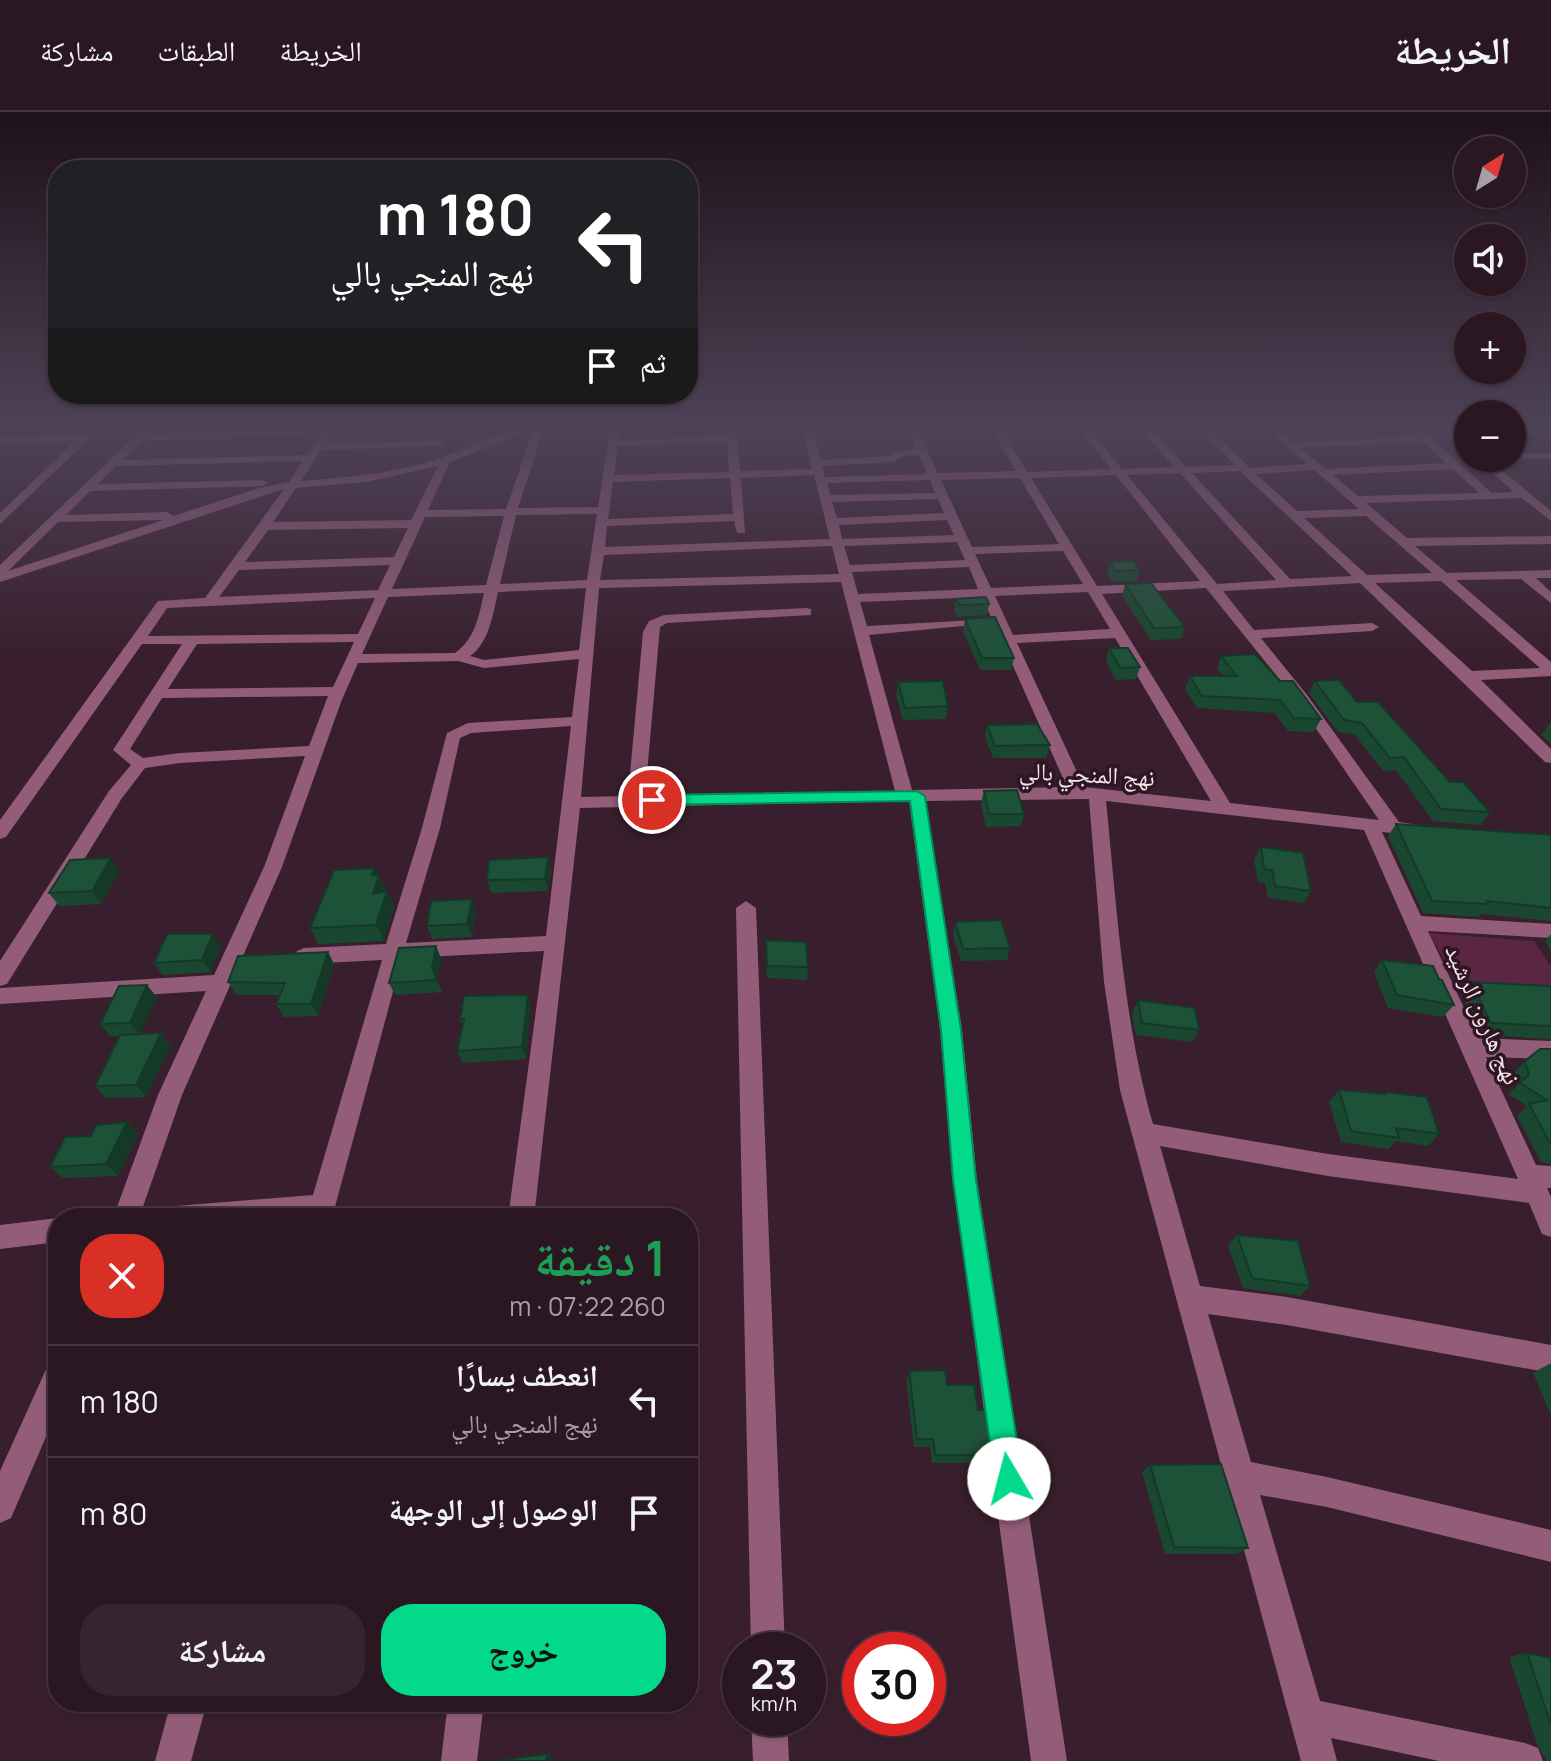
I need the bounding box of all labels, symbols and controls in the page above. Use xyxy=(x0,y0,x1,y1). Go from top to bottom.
text: الخريطة xyxy=(1394,23,1511,75)
text: مشاركة xyxy=(40,31,114,69)
text: الطبقات xyxy=(158,31,235,69)
text: الخريطة xyxy=(279,31,362,69)
north arrow xyxy=(1454,136,1526,208)
map controls xyxy=(1454,136,1526,472)
text: 180 m xyxy=(377,175,534,252)
icon: left xyxy=(562,192,666,296)
button: sound xyxy=(1454,224,1526,296)
text: نهج المنجي بالي xyxy=(330,248,534,297)
button: + xyxy=(1454,312,1526,384)
text: ثم xyxy=(640,341,666,382)
icon: arrive xyxy=(580,344,624,388)
button: − xyxy=(1454,400,1526,472)
street label: نهج المنجي بالي xyxy=(1018,753,1156,797)
pin xyxy=(618,766,686,834)
icon: arrive xyxy=(630,778,674,822)
street label: نهج هارون الرشيد xyxy=(1438,939,1530,1089)
text: 1 دقيقة xyxy=(535,1225,666,1290)
button: close xyxy=(80,1234,164,1318)
text: 260 m · 07:22 xyxy=(509,1288,666,1324)
text: انعطف يسارًا xyxy=(456,1354,598,1395)
icon: left xyxy=(622,1379,666,1423)
text: 180 m xyxy=(80,1381,159,1422)
text: نهج المنجي بالي xyxy=(451,1405,598,1441)
position arrow xyxy=(967,1437,1051,1521)
text: الوصول إلى الوجهة xyxy=(389,1488,598,1529)
icon: arrive xyxy=(622,1491,666,1535)
text: 80 m xyxy=(80,1493,147,1534)
button: مشاركة xyxy=(80,1604,365,1696)
button: خروج xyxy=(381,1604,666,1696)
speed limit sign: 30 xyxy=(842,1632,946,1736)
text: 23 xyxy=(750,1646,798,1701)
text: km/h xyxy=(751,1690,797,1717)

